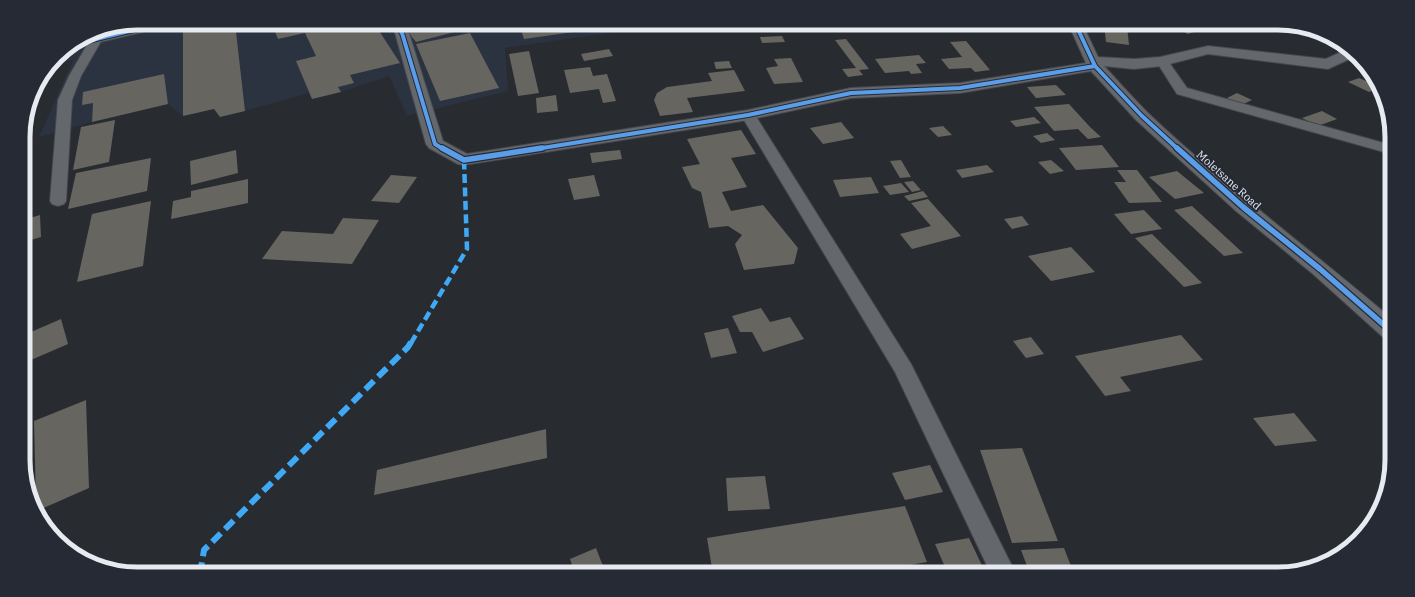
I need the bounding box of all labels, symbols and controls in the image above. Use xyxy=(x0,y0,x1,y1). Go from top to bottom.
street label: Moletsane Road xyxy=(1194,147,1264,213)

